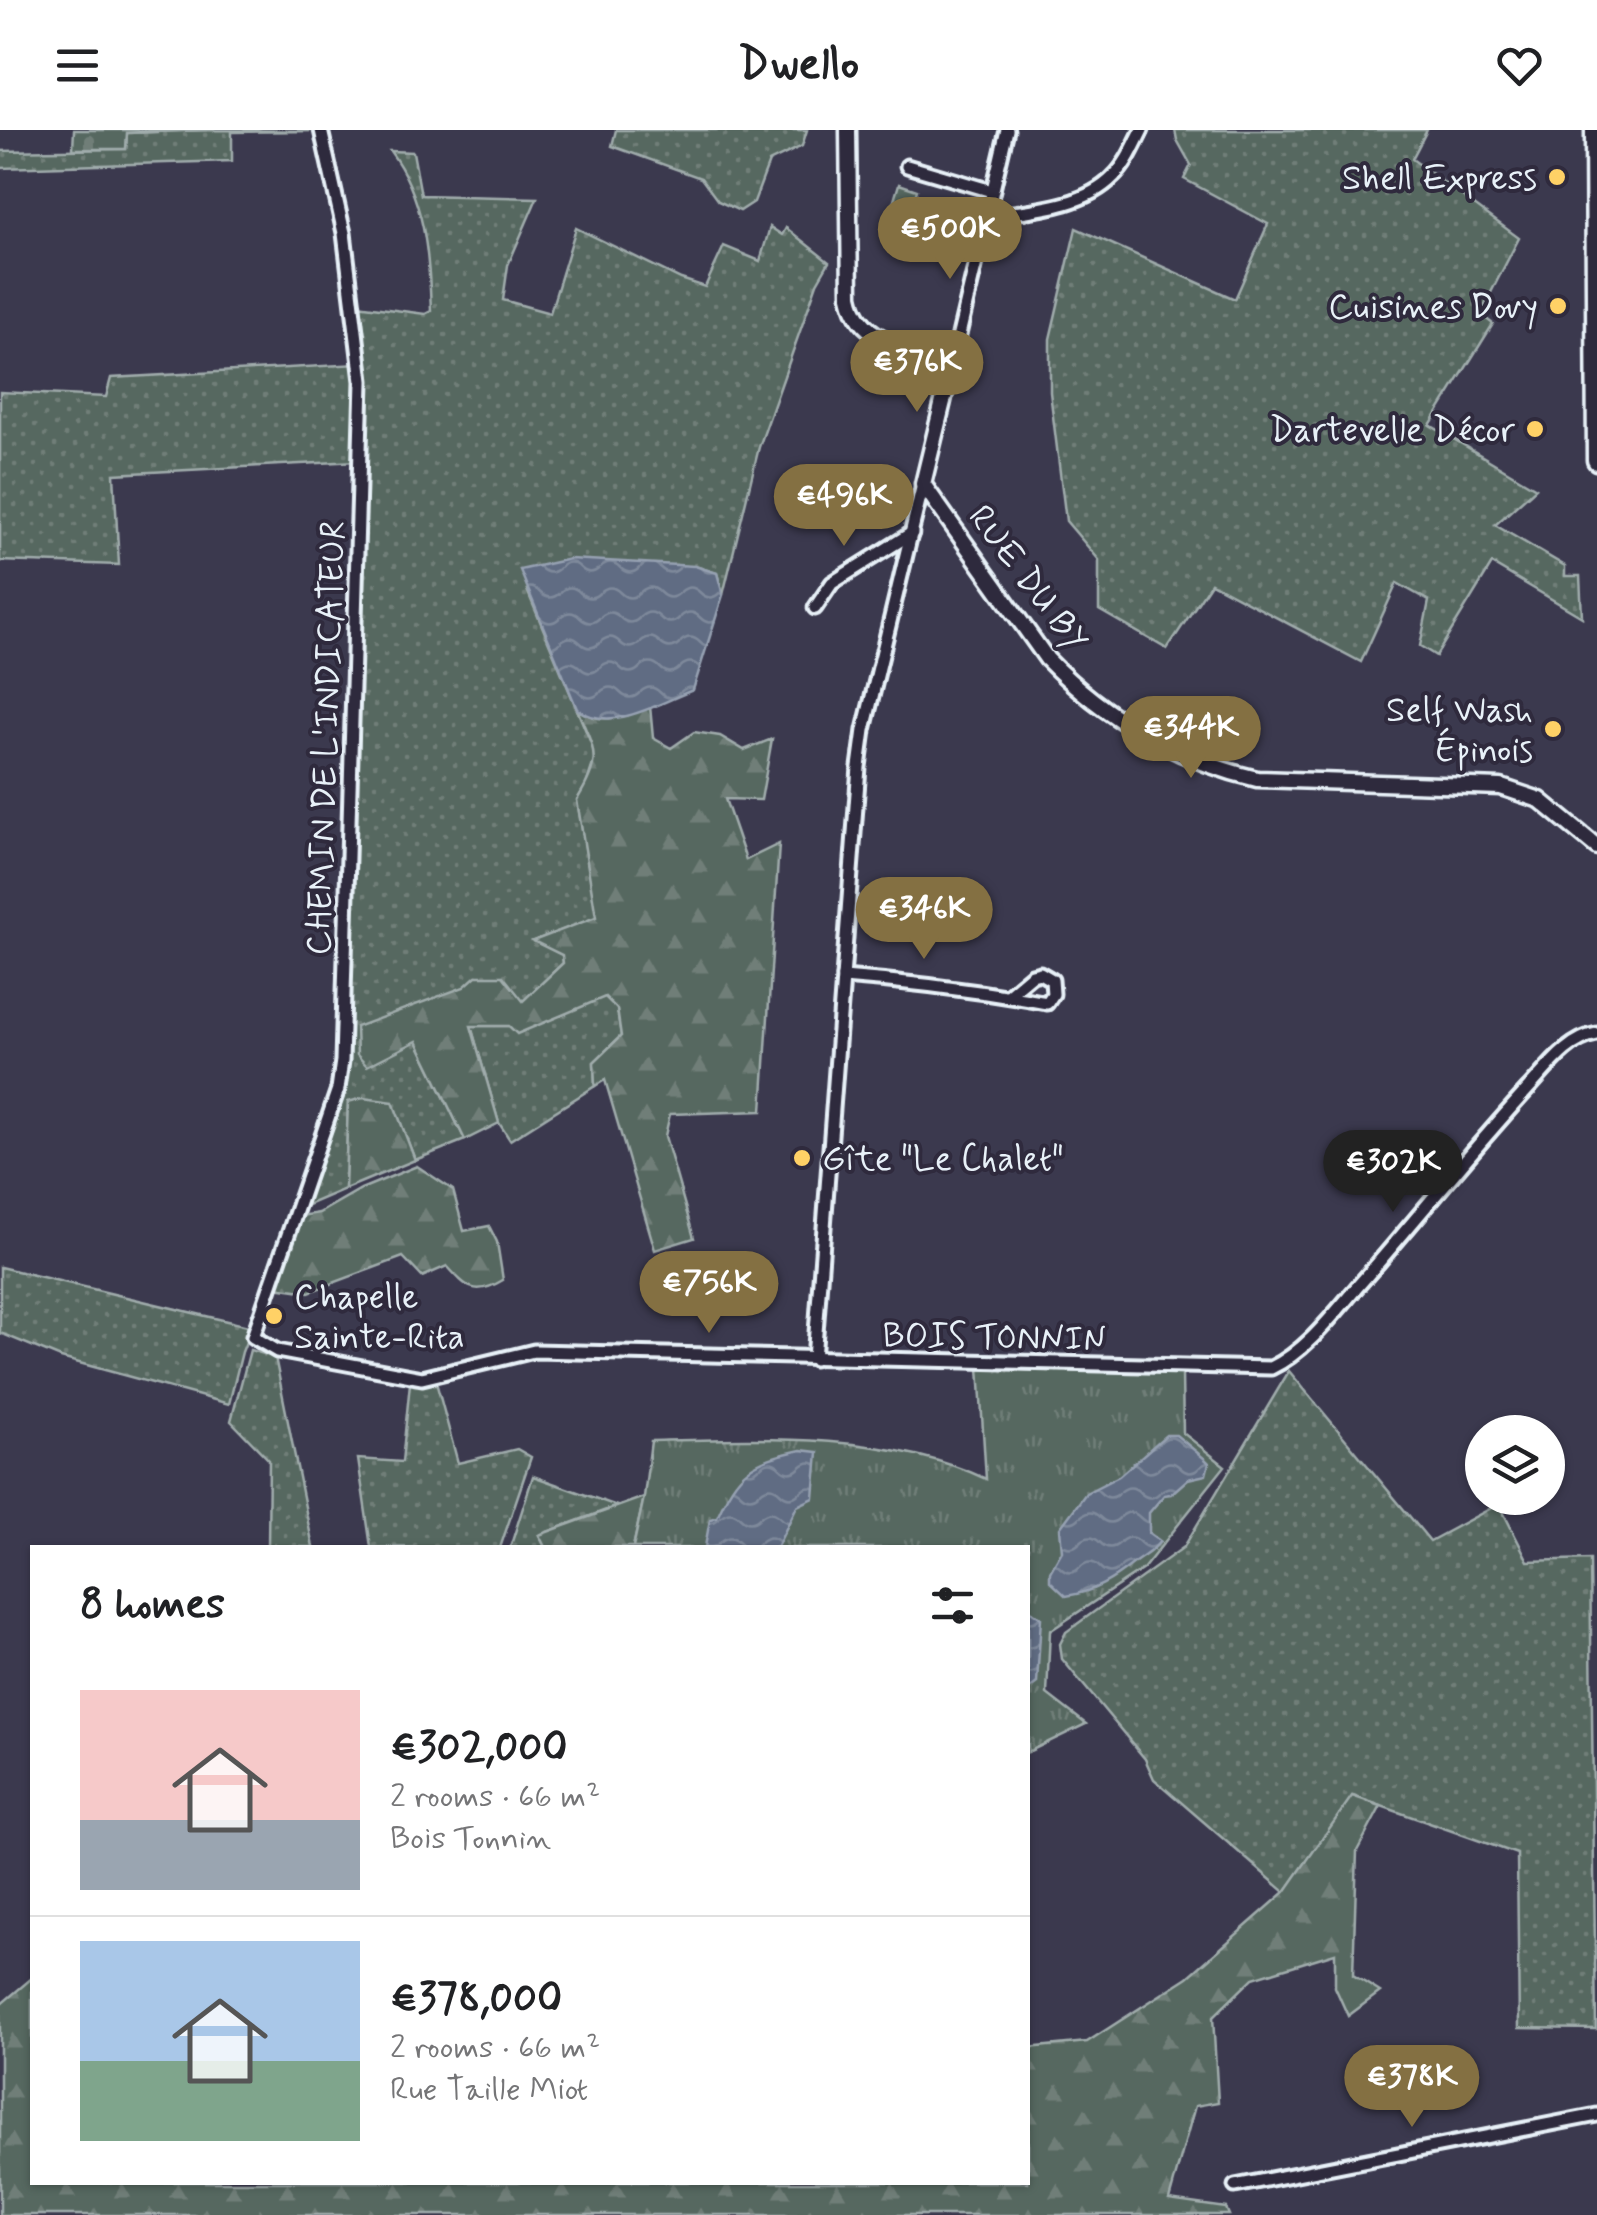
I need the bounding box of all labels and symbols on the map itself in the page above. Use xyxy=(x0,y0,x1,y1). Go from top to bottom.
place label: Shell Express xyxy=(1342,156,1537,202)
marker: Shell Express xyxy=(1546,166,1568,188)
pin: €500K xyxy=(880,197,1020,282)
place label: Cuisines Dovy xyxy=(1328,285,1538,331)
marker: Cuisines Dovy xyxy=(1547,295,1569,317)
pin: €376K xyxy=(847,330,987,415)
place label: Dartevelle Décor xyxy=(1269,408,1516,454)
marker: Dartevelle Décor xyxy=(1524,418,1546,440)
pin: €496K xyxy=(774,464,914,549)
street label: RUE DU BY xyxy=(957,496,1098,662)
street label: CHEMIN DE L'INDICATEUR xyxy=(296,520,358,956)
place label: Self Wash Épinois xyxy=(1386,688,1533,774)
pin: €344K xyxy=(1121,696,1261,781)
marker: Self Wash Épinois xyxy=(1542,718,1564,740)
pin: €346K xyxy=(854,877,994,962)
pin: €302K xyxy=(1323,1130,1463,1215)
place label: Gîte "Le Chalet" xyxy=(822,1137,1064,1183)
marker: Gîte "Le Chalet" xyxy=(791,1147,813,1169)
pin: €756K xyxy=(639,1251,779,1336)
place label: Chapelle Sainte-Rita xyxy=(294,1275,465,1361)
marker: Chapelle Sainte-Rita xyxy=(263,1305,285,1327)
street label: BOIS TONNIN xyxy=(882,1313,1106,1363)
pin: €378K xyxy=(1342,2045,1482,2130)

